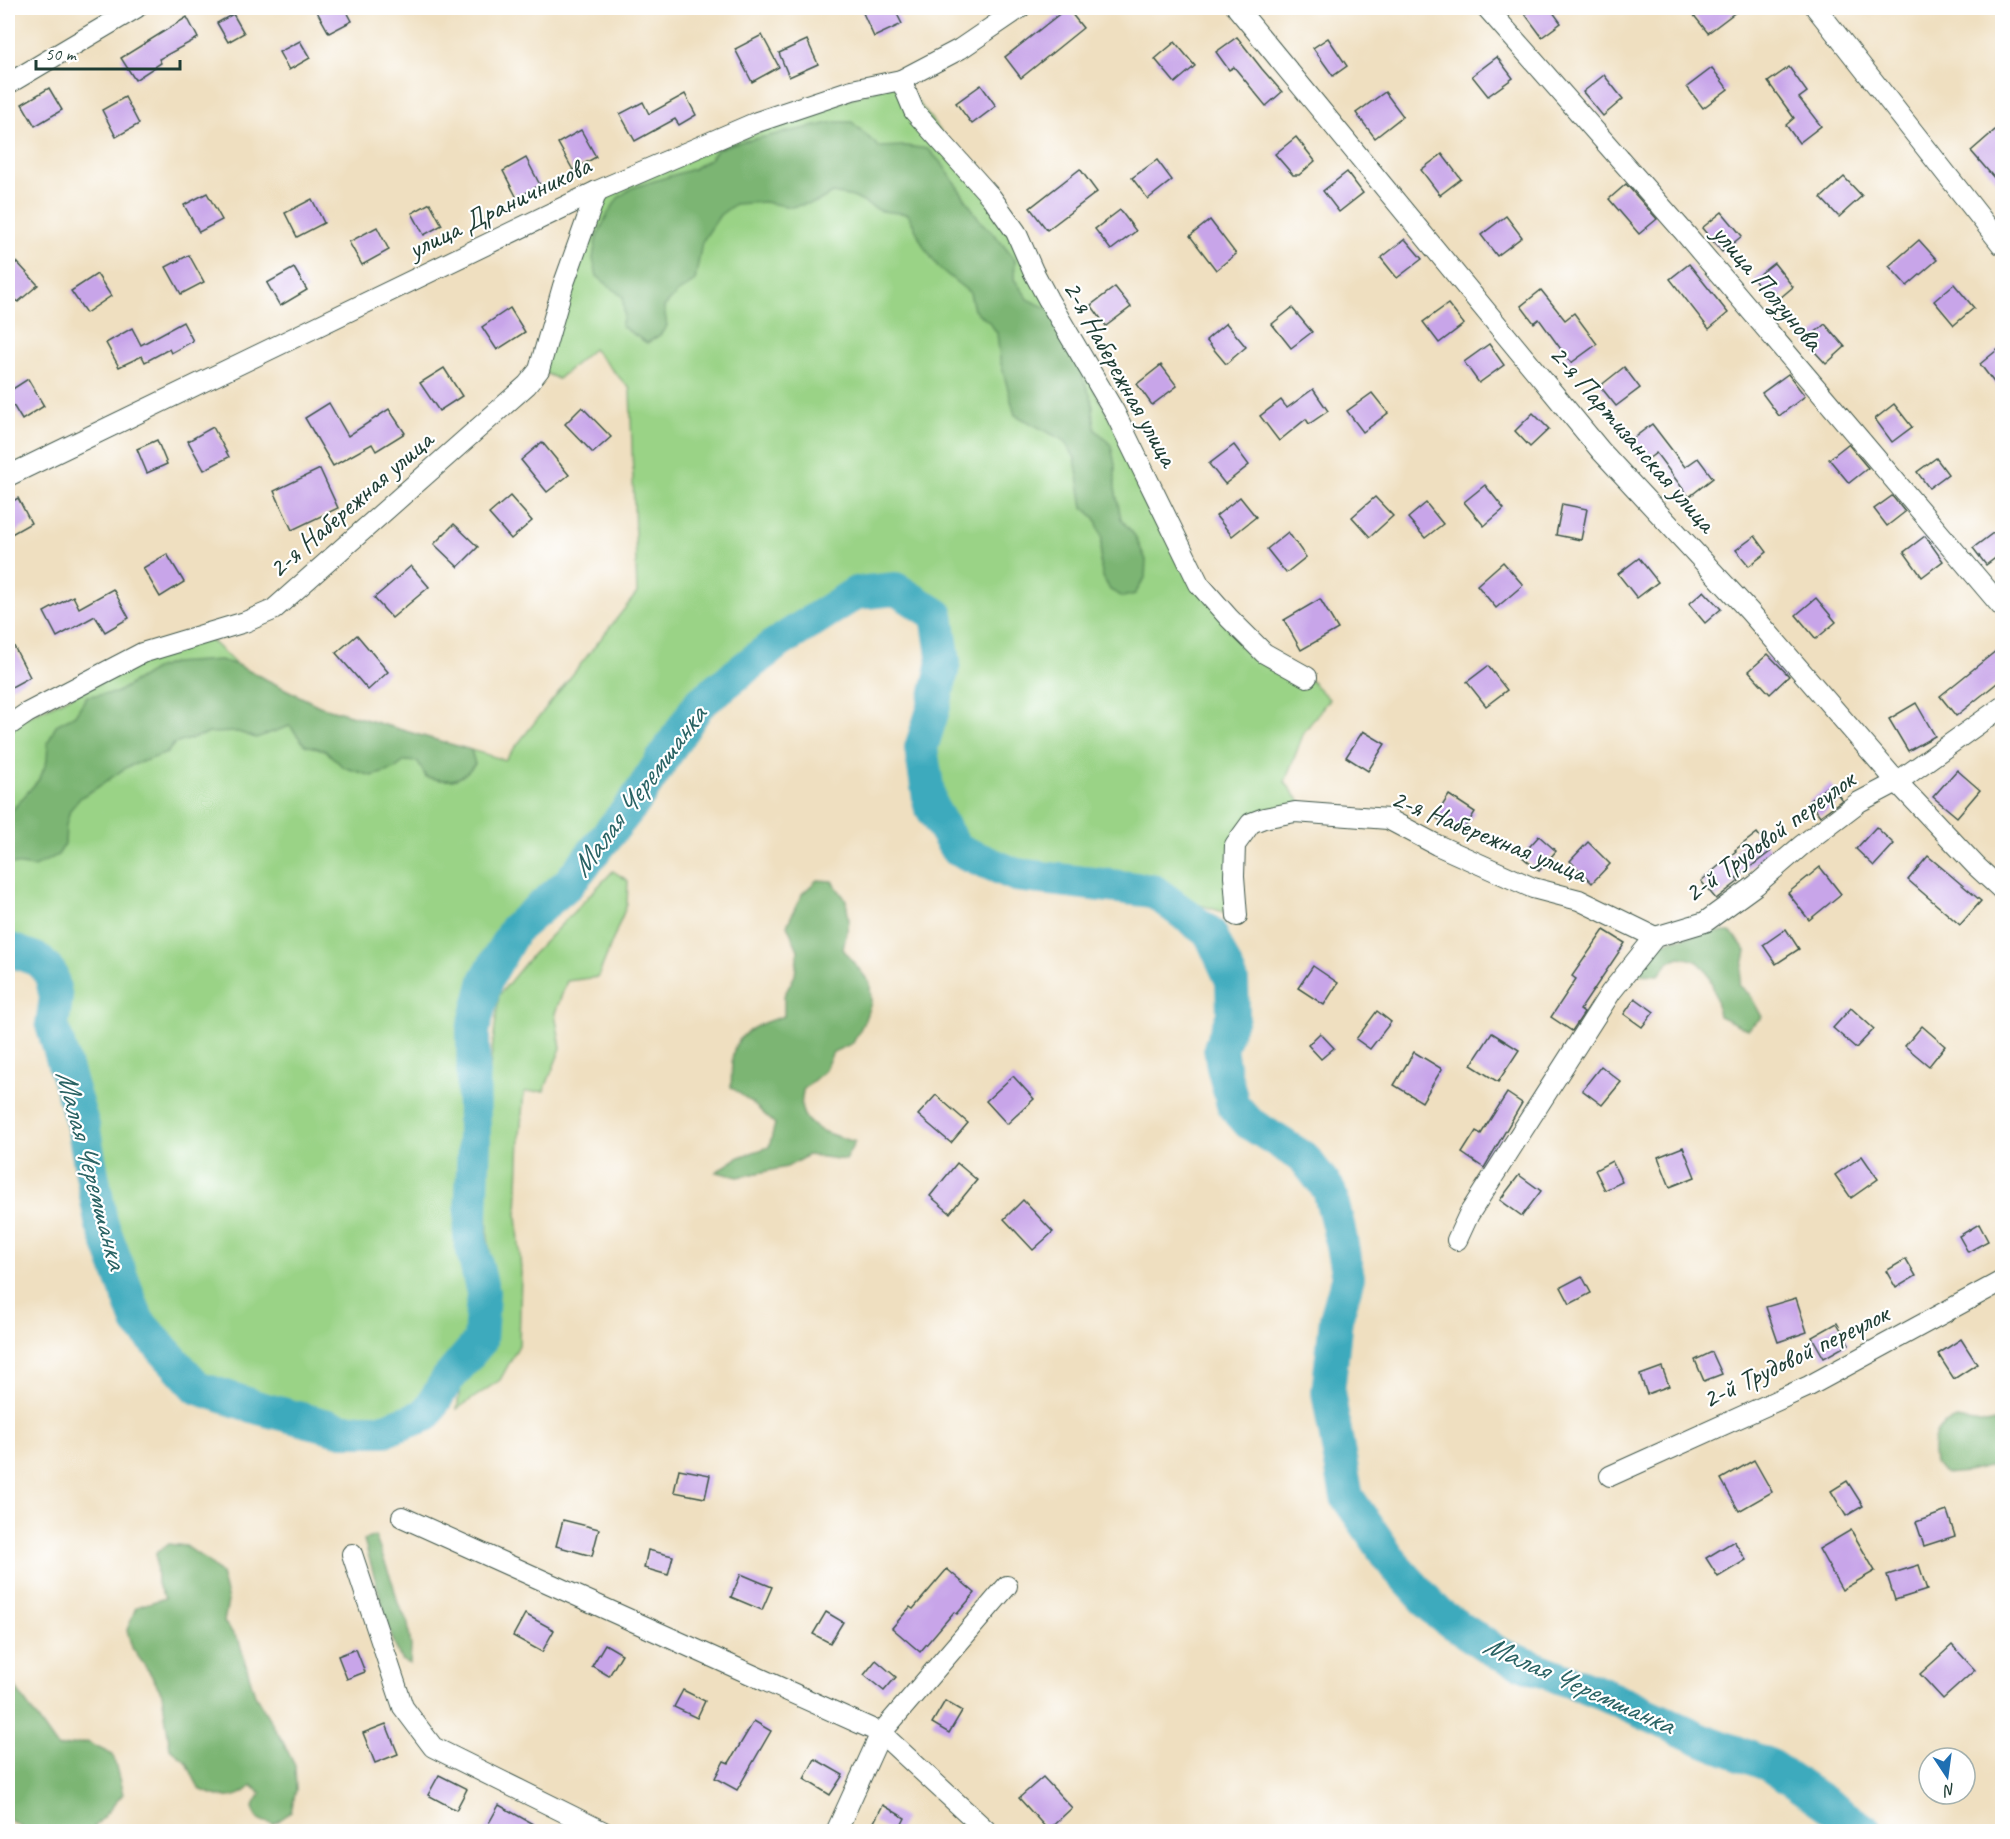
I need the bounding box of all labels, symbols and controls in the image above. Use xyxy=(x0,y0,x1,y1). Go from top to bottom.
scale bar xyxy=(36,33,180,71)
text: 50 m xyxy=(45,43,78,65)
street label: улица Драничникова xyxy=(400,147,598,267)
street label: улица Ползунова xyxy=(1703,215,1832,360)
street label: 2-я Набережная улица xyxy=(1055,274,1188,474)
street label: 2-я Партизанская улица xyxy=(1542,337,1726,541)
street label: 2-я Набережная улица xyxy=(260,421,442,585)
water label: Малая Черемшанка xyxy=(561,696,716,884)
street label: 2-й Трудовой переулок xyxy=(1676,761,1864,910)
street label: 2-я Набережная улица xyxy=(1386,780,1594,891)
water label: Малая Черемшанка xyxy=(47,1065,138,1275)
street label: 2-й Трудовой переулок xyxy=(1696,1295,1896,1416)
water label: Малая Черемшанка xyxy=(1478,1625,1683,1744)
north arrow xyxy=(1917,1746,1977,1806)
text: N xyxy=(1940,1779,1957,1801)

